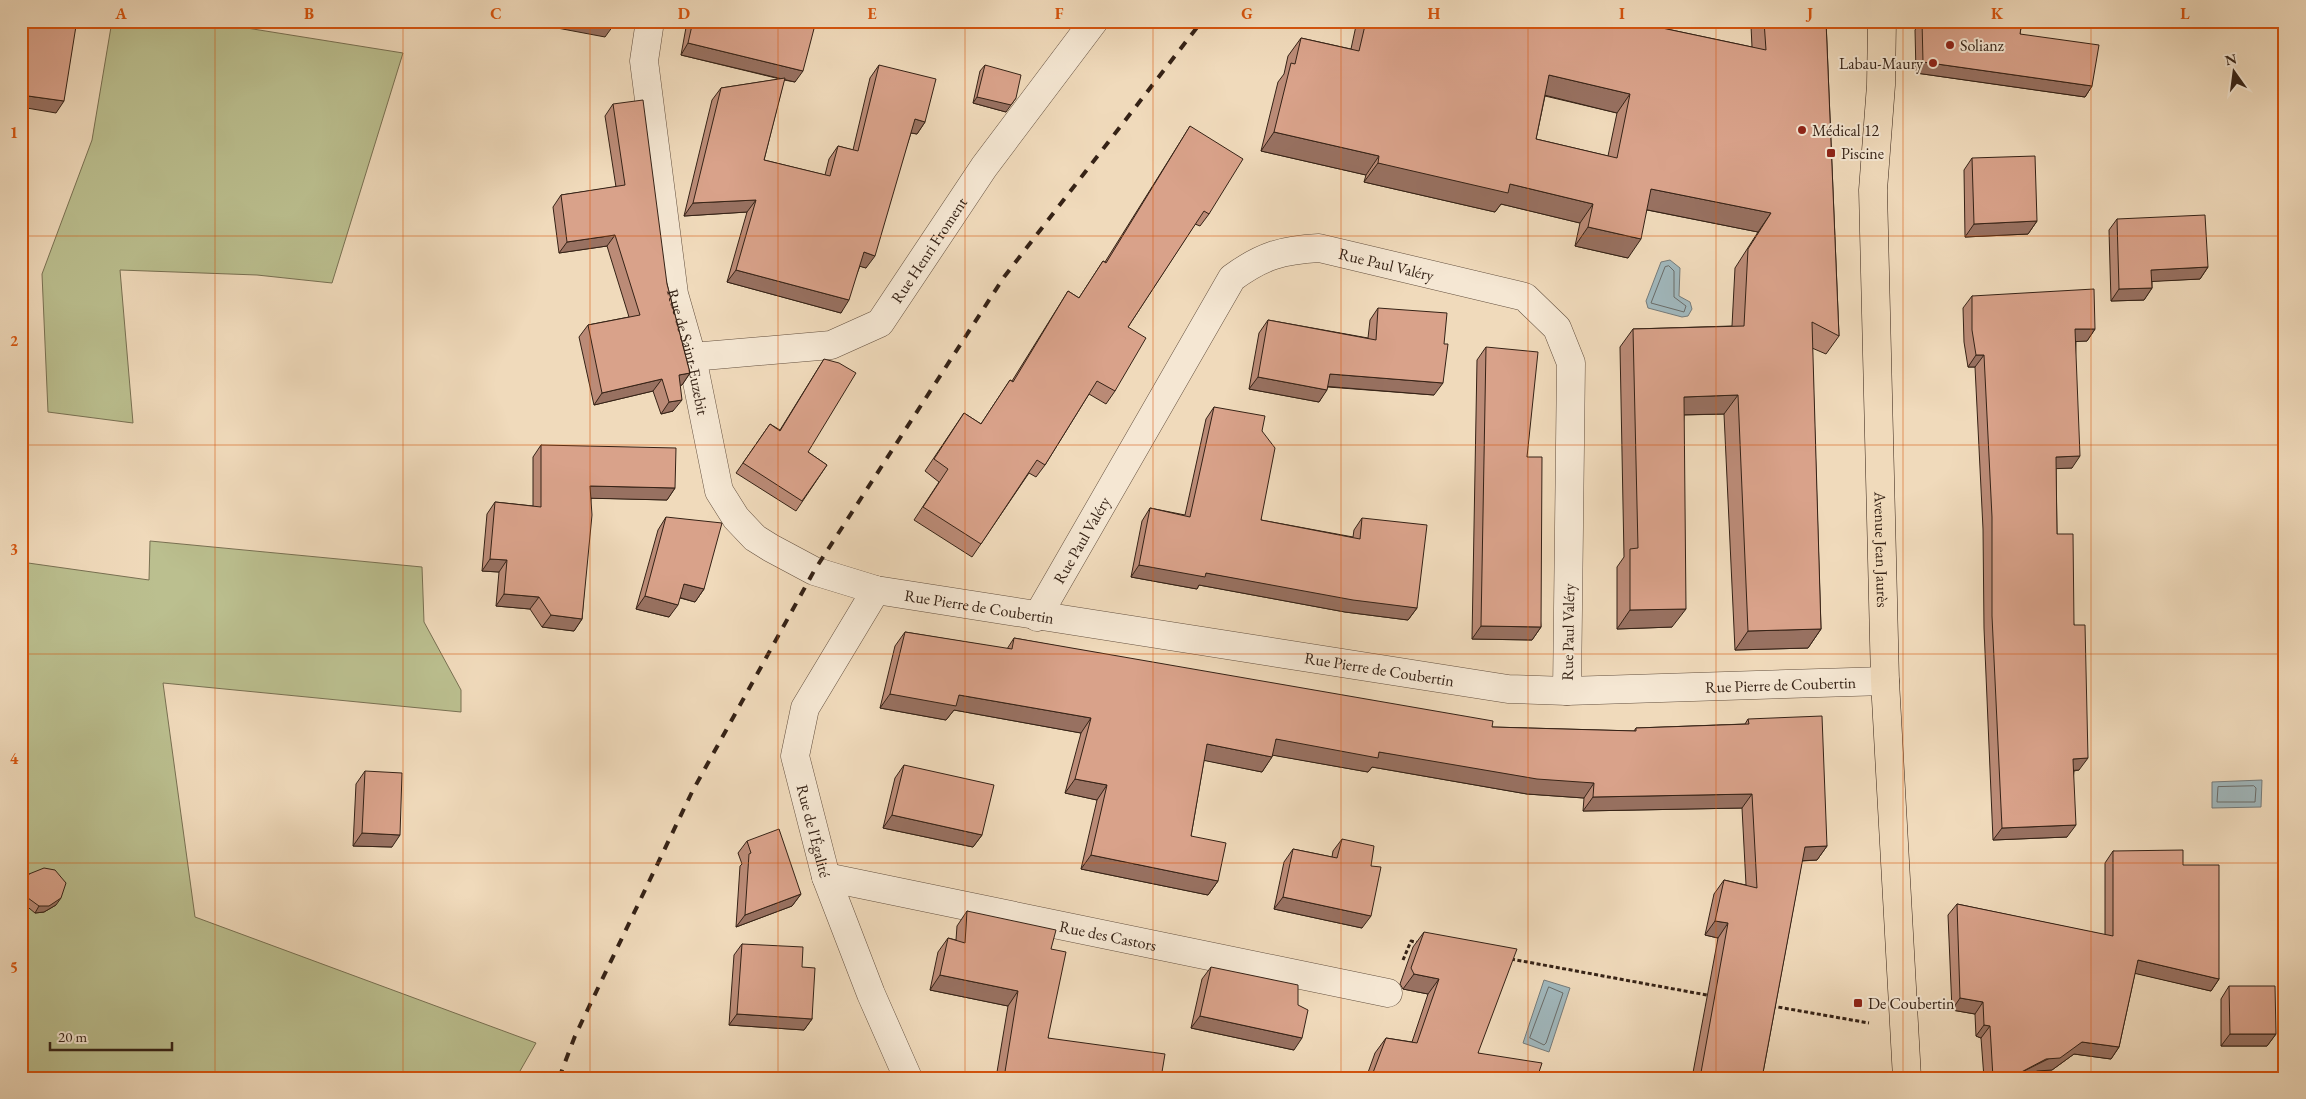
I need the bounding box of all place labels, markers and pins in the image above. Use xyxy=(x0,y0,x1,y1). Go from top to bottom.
place label: Solianz xyxy=(1960,35,2004,56)
marker: Solianz xyxy=(1944,39,1956,51)
place label: Labau-Maury xyxy=(1839,53,1924,74)
marker: Labau-Maury xyxy=(1927,57,1939,69)
place label: Médical 12 xyxy=(1812,120,1880,141)
marker: Médical 12 xyxy=(1796,124,1808,136)
place label: Piscine xyxy=(1841,143,1884,164)
marker: Piscine xyxy=(1825,147,1837,159)
place label: De Coubertin xyxy=(1868,993,1955,1014)
marker: De Coubertin xyxy=(1852,997,1864,1009)

